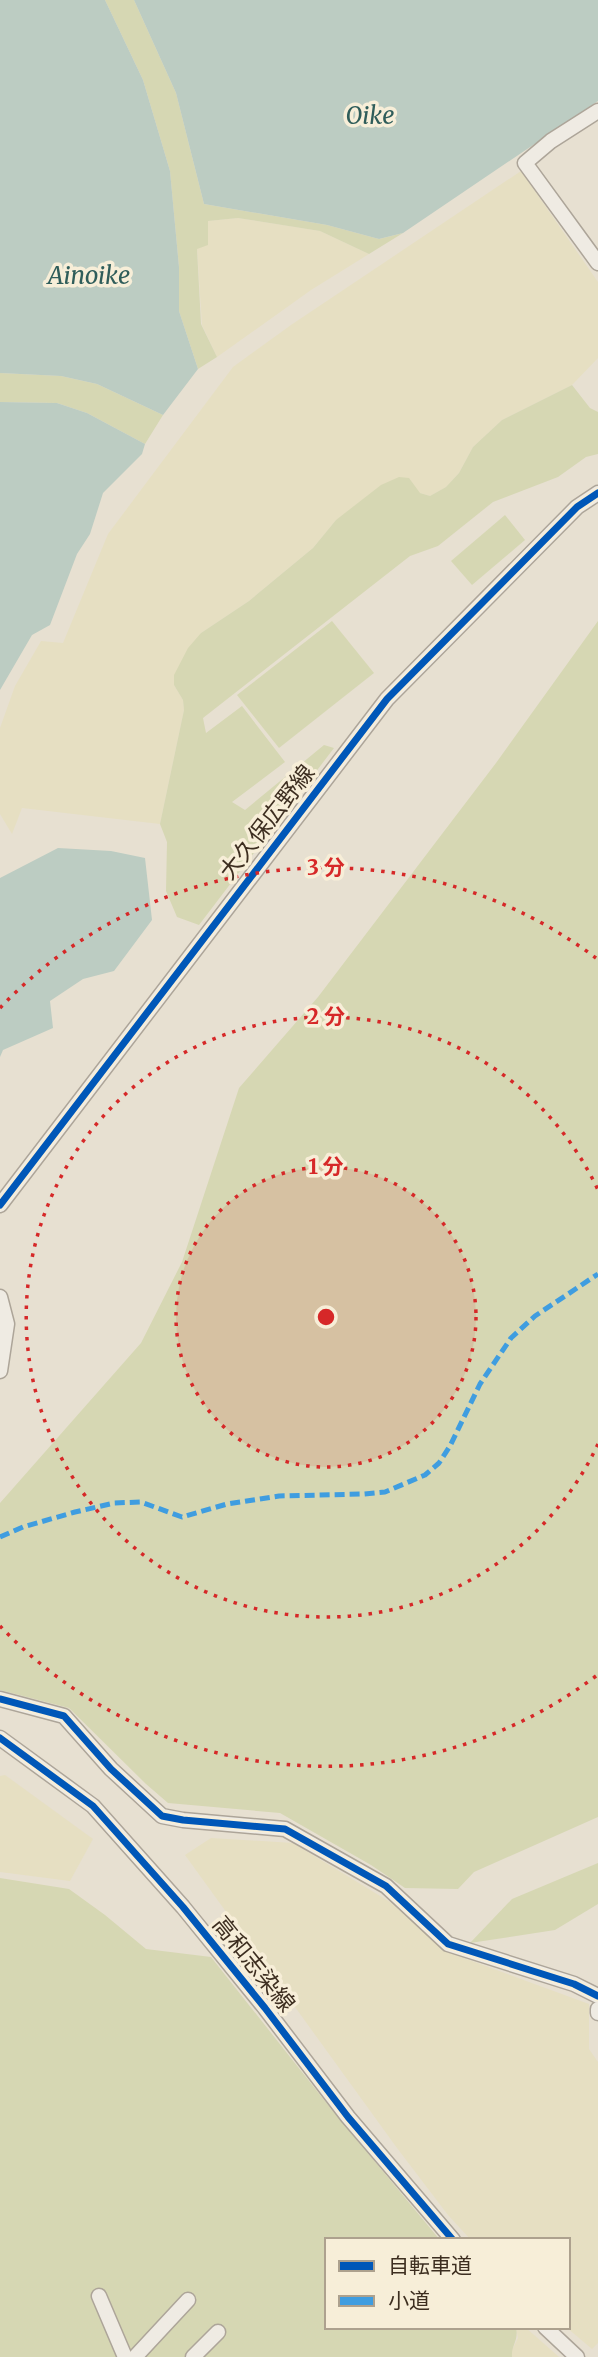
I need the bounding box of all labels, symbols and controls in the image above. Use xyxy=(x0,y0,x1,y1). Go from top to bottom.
water label: Oike xyxy=(345,100,395,131)
water label: Ainoike xyxy=(46,260,130,291)
street label: 大久保広野線 xyxy=(213,758,321,885)
text: 3 分 xyxy=(307,854,345,881)
text: 2 分 xyxy=(307,1003,345,1030)
text: 1 分 xyxy=(308,1153,344,1180)
centre of rings xyxy=(314,1305,338,1329)
street label: 高和志染線 xyxy=(207,1910,302,2017)
legend xyxy=(325,2238,570,2329)
text: 自転車道 xyxy=(388,2252,472,2279)
text: 小道 xyxy=(388,2287,430,2314)

